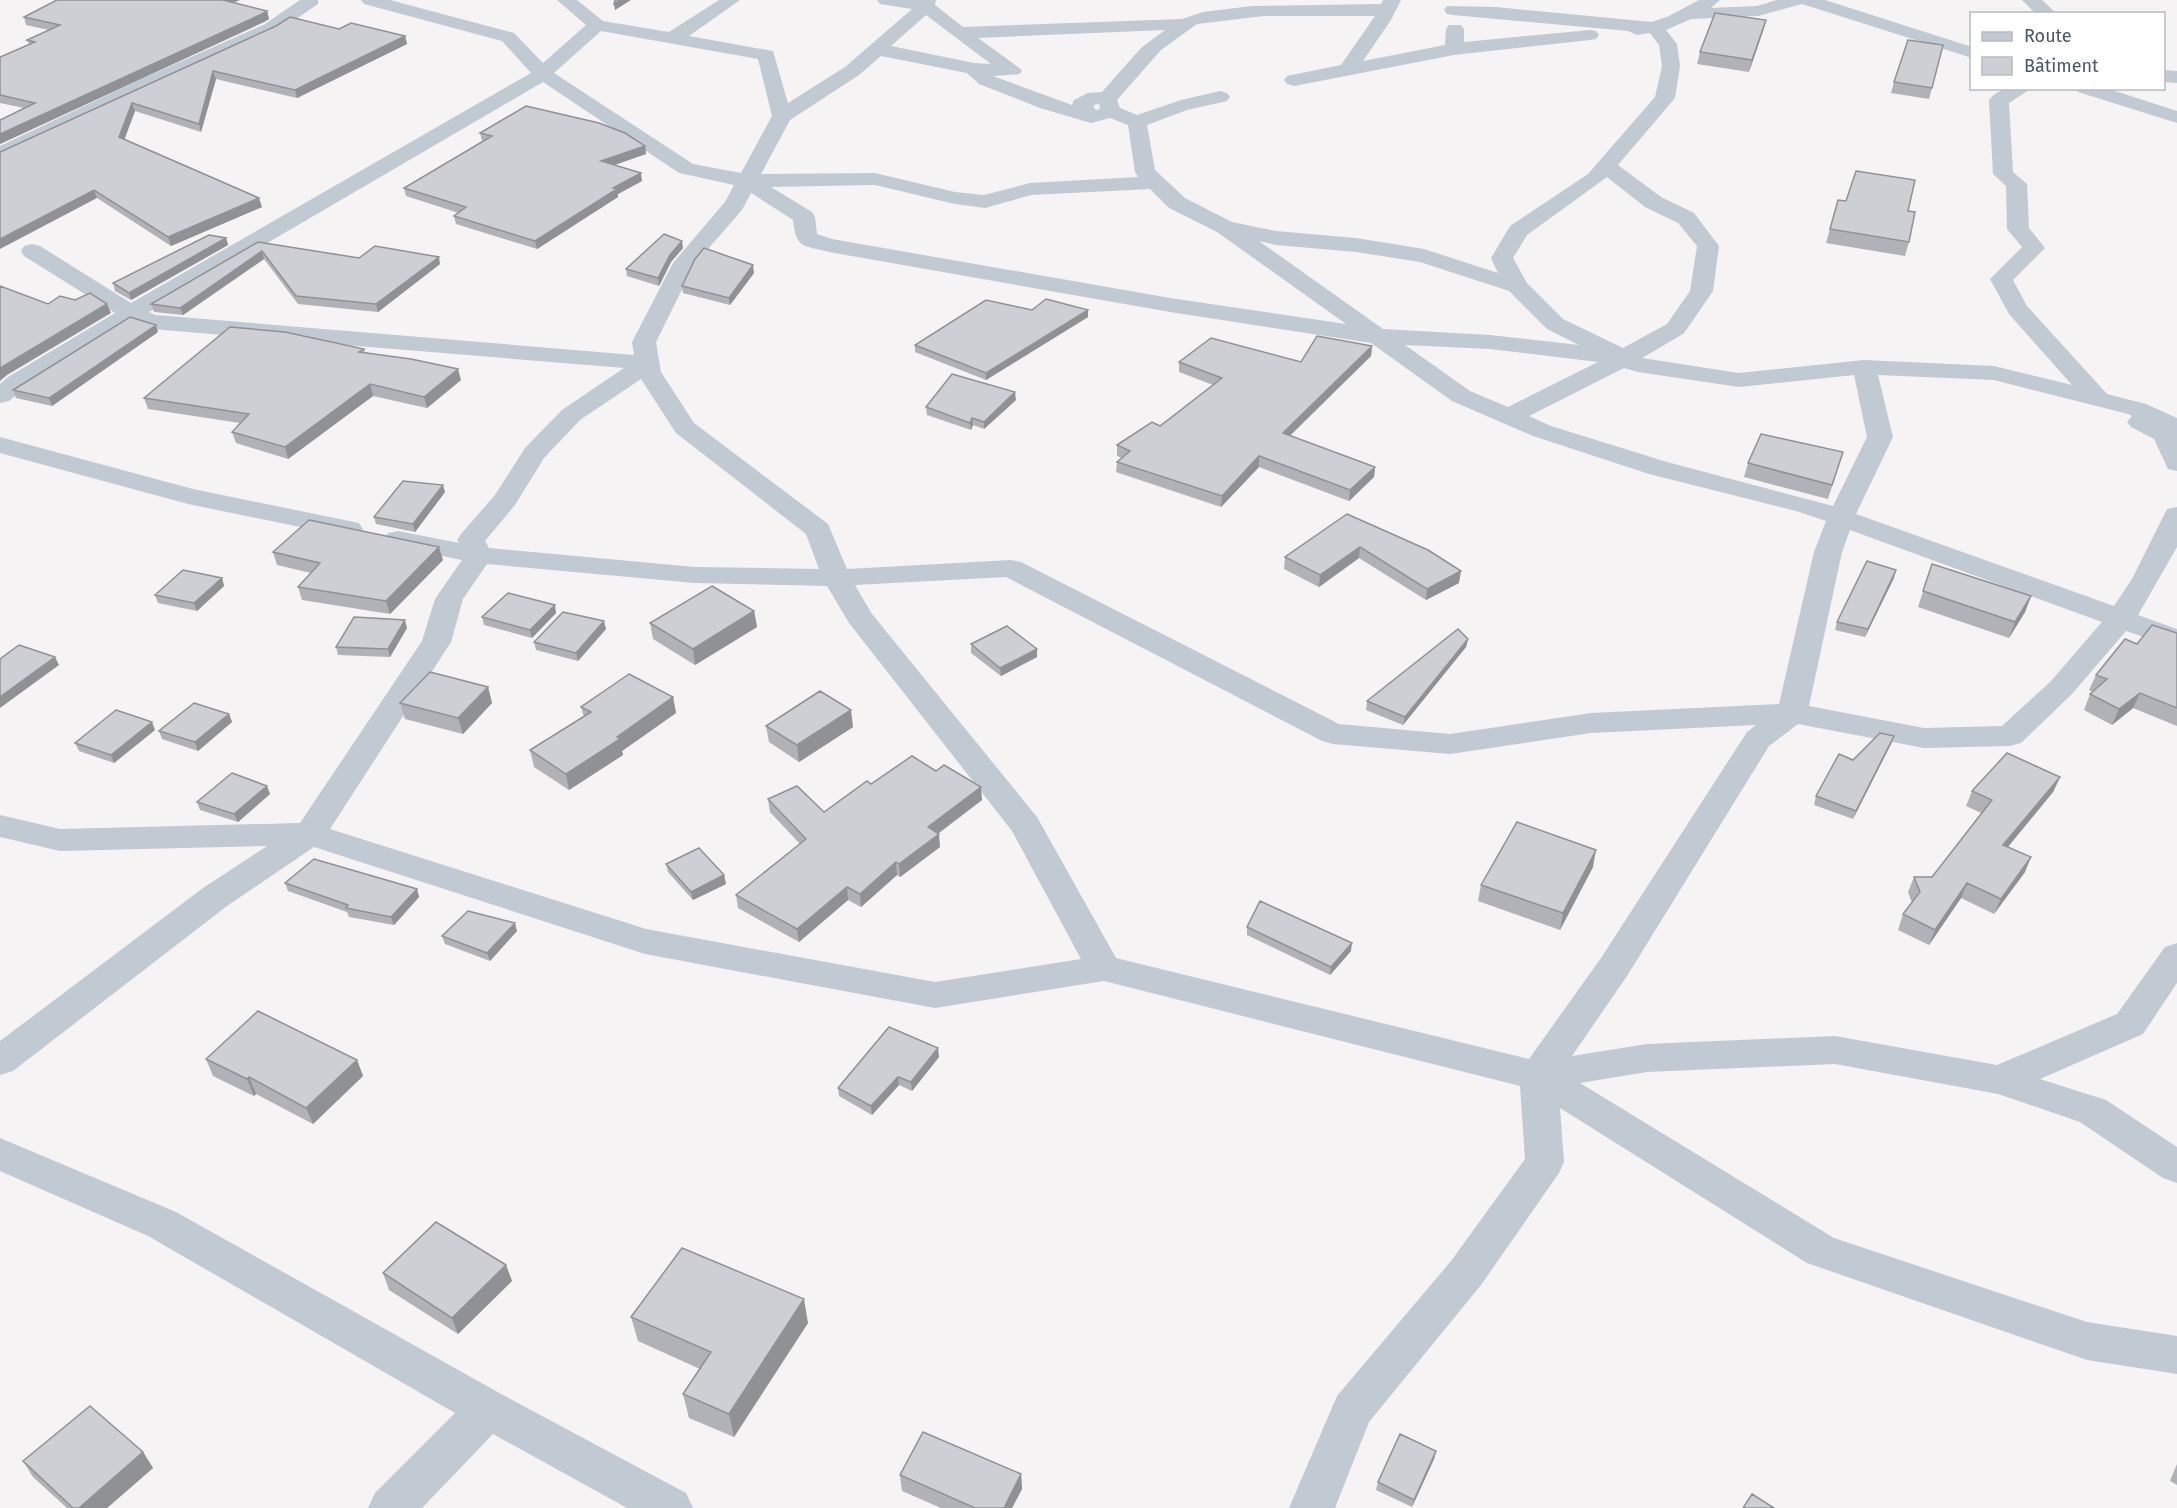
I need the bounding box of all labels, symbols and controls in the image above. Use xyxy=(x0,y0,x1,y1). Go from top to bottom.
legend xyxy=(1970,12,2165,90)
text: Route xyxy=(2024,25,2072,47)
text: Bâtiment xyxy=(2024,55,2099,77)

